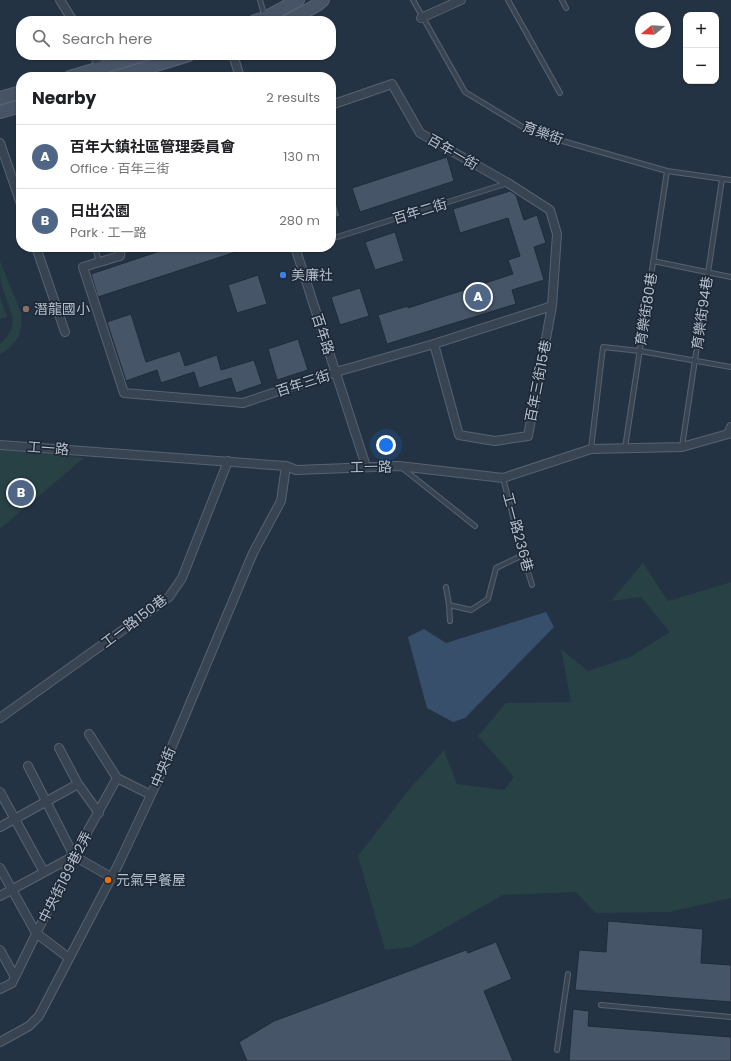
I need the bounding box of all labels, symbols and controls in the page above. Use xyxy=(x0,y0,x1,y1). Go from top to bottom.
north arrow xyxy=(635,12,671,48)
map controls xyxy=(683,12,719,84)
button: + xyxy=(683,12,719,48)
search box xyxy=(16,16,336,60)
icon: search xyxy=(30,27,52,49)
text: Search here xyxy=(62,28,152,49)
button: − xyxy=(683,48,719,84)
text: Nearby xyxy=(32,86,96,110)
text: 2 results xyxy=(266,88,320,107)
street label: 育樂街 xyxy=(520,116,566,150)
street label: 百年一街 xyxy=(424,129,482,175)
text: 百年大鎮社區管理委員會 xyxy=(70,136,235,157)
text: A xyxy=(40,147,50,166)
text: 130 m xyxy=(283,147,320,166)
text: Office · 百年三街 xyxy=(70,159,170,178)
street label: 百年二街 xyxy=(390,193,450,229)
text: 日出公園 xyxy=(70,200,130,221)
text: B xyxy=(41,211,49,230)
text: 280 m xyxy=(279,211,320,230)
text: Park · 工一路 xyxy=(70,223,147,242)
place label: 美廉社 xyxy=(291,265,333,285)
marker: 美廉社 xyxy=(278,270,288,280)
street label: 育樂街80巷 xyxy=(630,271,662,347)
street label: 育樂街94巷 xyxy=(687,275,717,351)
pin: A xyxy=(465,282,491,312)
place label: 潛龍國小 xyxy=(34,299,90,319)
marker: 潛龍國小 xyxy=(21,304,31,314)
street label: 百年路 xyxy=(307,311,339,357)
street label: 百年三街15巷 xyxy=(520,338,556,424)
street label: 百年三街 xyxy=(273,365,333,401)
your location xyxy=(376,435,396,455)
street label: 工一路 xyxy=(26,437,70,459)
street label: 工一路 xyxy=(350,457,392,477)
pin: B xyxy=(8,478,34,508)
street label: 工一路236巷 xyxy=(498,490,538,574)
street label: 工一路150巷 xyxy=(97,590,171,652)
street label: 中央街 xyxy=(146,744,180,790)
street label: 中央街189巷2弄 xyxy=(33,828,97,926)
place label: 元氣早餐屋 xyxy=(116,870,186,890)
marker: 元氣早餐屋 xyxy=(103,875,113,885)

